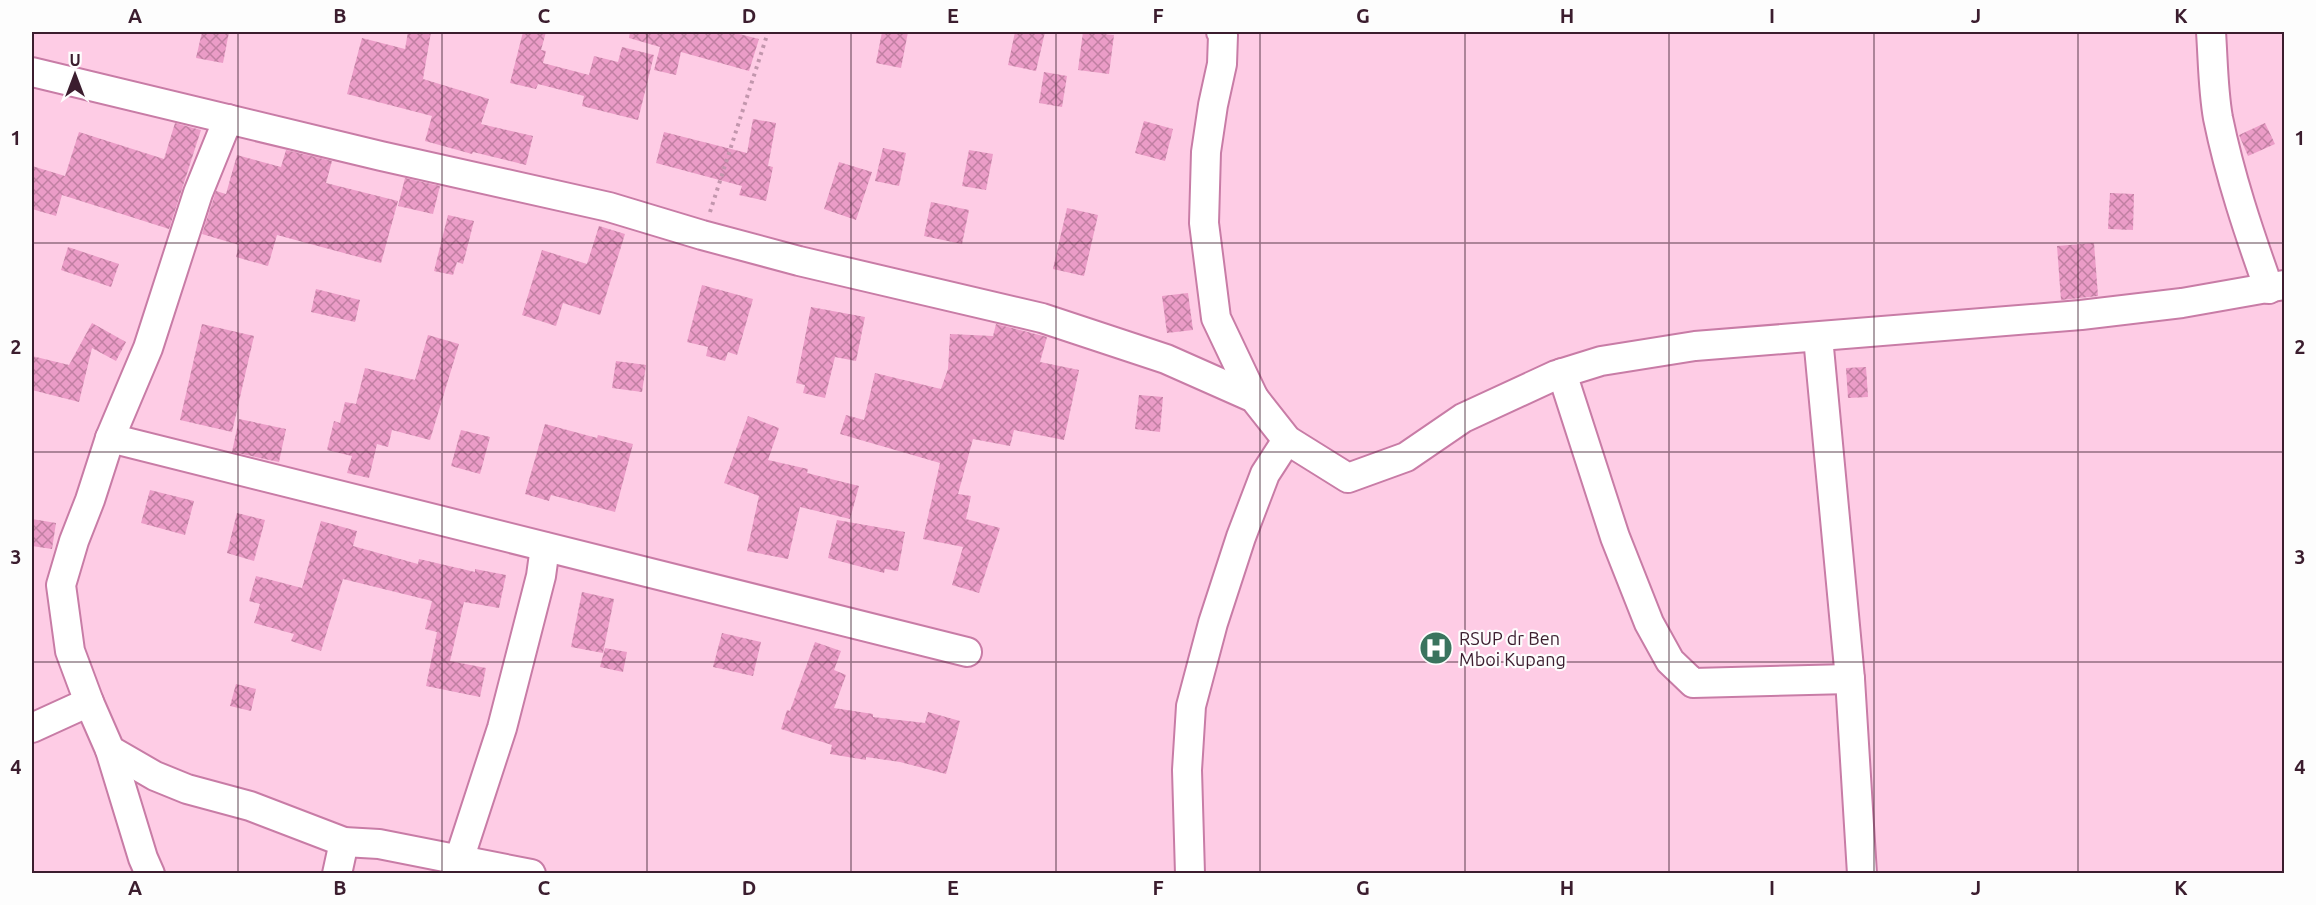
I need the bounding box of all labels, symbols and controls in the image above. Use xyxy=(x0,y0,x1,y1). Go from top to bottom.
text: A xyxy=(128,4,142,27)
text: B xyxy=(333,4,347,27)
text: C xyxy=(538,4,551,27)
text: D xyxy=(742,4,756,27)
text: E xyxy=(947,4,959,27)
text: F xyxy=(1152,4,1164,27)
text: G xyxy=(1356,4,1370,27)
text: H xyxy=(1560,4,1574,27)
text: I xyxy=(1769,4,1775,27)
text: J xyxy=(1971,4,1981,27)
text: K xyxy=(2174,4,2188,27)
north arrow xyxy=(45,45,105,105)
text: U xyxy=(69,51,81,69)
text: 1 xyxy=(10,126,22,149)
text: 1 xyxy=(2294,126,2306,149)
text: 2 xyxy=(10,335,22,358)
text: 2 xyxy=(2294,335,2306,358)
text: 3 xyxy=(10,545,22,568)
text: 3 xyxy=(2294,545,2306,568)
place label: RSUP dr Ben Mboi Kupang xyxy=(1459,628,1566,669)
hospital icon: RSUP dr Ben Mboi Kupang xyxy=(1418,630,1454,666)
text: 4 xyxy=(10,755,22,778)
text: 4 xyxy=(2294,755,2306,778)
text: A xyxy=(128,876,142,899)
text: B xyxy=(333,876,347,899)
text: C xyxy=(538,876,551,899)
text: D xyxy=(742,876,756,899)
text: E xyxy=(947,876,959,899)
text: F xyxy=(1152,876,1164,899)
text: G xyxy=(1356,876,1370,899)
text: H xyxy=(1560,876,1574,899)
text: I xyxy=(1769,876,1775,899)
text: J xyxy=(1971,876,1981,899)
text: K xyxy=(2174,876,2188,899)

